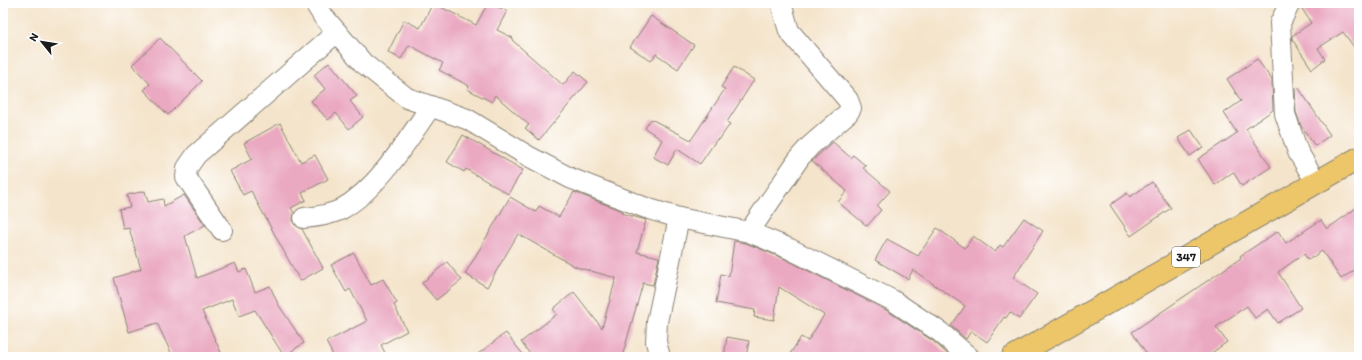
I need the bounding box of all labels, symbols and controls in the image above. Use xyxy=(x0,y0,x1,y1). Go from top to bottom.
north arrow xyxy=(22,22,62,62)
text: N xyxy=(26,31,41,44)
road number: 347 xyxy=(1172,247,1200,267)

